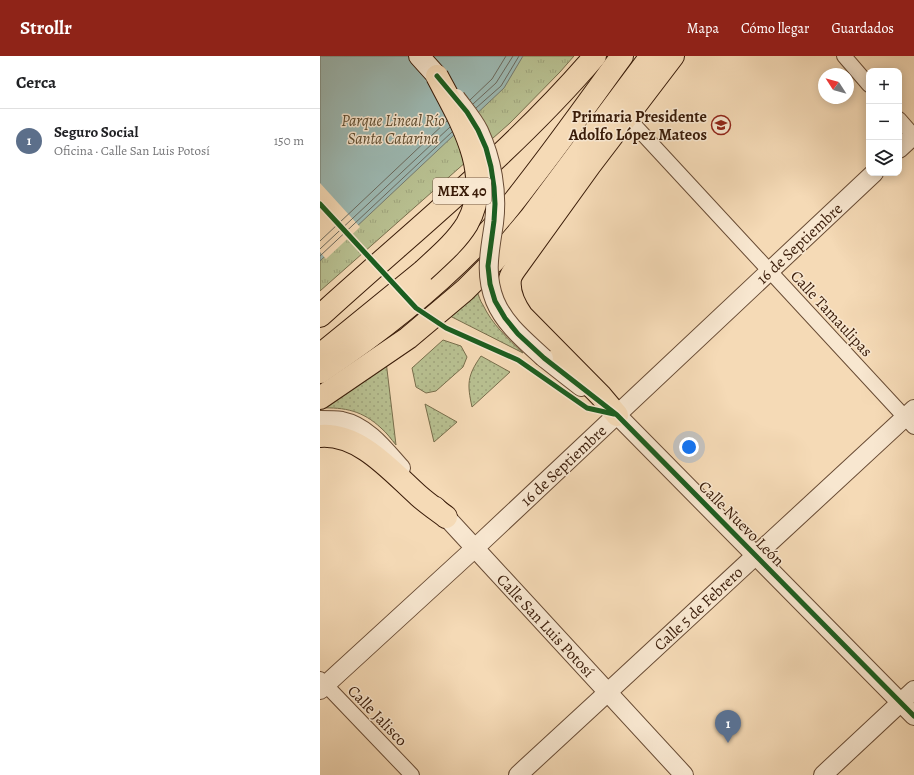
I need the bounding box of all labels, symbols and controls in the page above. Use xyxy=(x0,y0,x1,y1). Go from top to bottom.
text: Strollr xyxy=(20,15,72,41)
text: Mapa xyxy=(687,19,719,38)
text: Cómo llegar xyxy=(741,19,809,38)
text: Guardados xyxy=(831,19,894,38)
north arrow xyxy=(818,68,854,104)
map controls xyxy=(866,68,902,176)
button: + xyxy=(866,68,902,104)
text: Cerca xyxy=(16,71,56,94)
button: − xyxy=(866,104,902,140)
place label: Primaria Presidente Adolfo López Mateos xyxy=(568,106,707,146)
park label: Parque Lineal Río Santa Catarina xyxy=(341,110,445,150)
school or university icon: Primaria Presidente Adolfo López Mateos xyxy=(710,114,732,136)
text: Seguro Social xyxy=(54,122,138,142)
text: 1 xyxy=(27,132,31,149)
text: 150 m xyxy=(274,132,304,149)
button: layers xyxy=(866,140,902,176)
text: Oficina · Calle San Luis Potosí xyxy=(54,142,210,159)
road number: MEX 40 xyxy=(433,178,491,204)
street label: 16 de Septiembre xyxy=(752,198,848,289)
street label: Calle Tamaulipas xyxy=(785,266,877,362)
street label: 16 de Septiembre xyxy=(516,420,612,511)
your location xyxy=(679,437,699,457)
street label: Calle Nuevo León xyxy=(694,476,789,572)
street label: Calle 5 de Febrero xyxy=(649,562,748,656)
street label: Calle San Luis Potosí xyxy=(491,569,599,682)
street label: Calle Jalisco xyxy=(343,680,412,751)
pin: 1 xyxy=(715,710,741,743)

